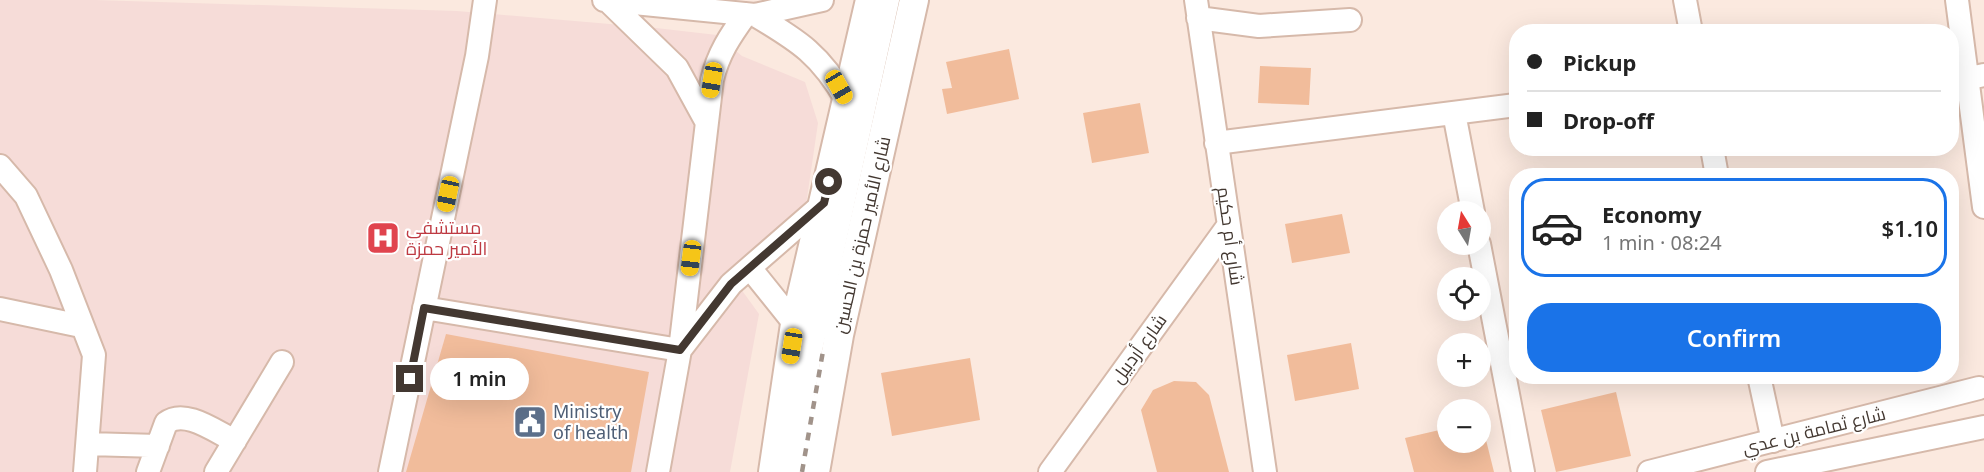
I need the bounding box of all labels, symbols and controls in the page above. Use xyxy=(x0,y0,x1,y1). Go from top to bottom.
text: Pickup xyxy=(1563,47,1636,77)
car xyxy=(700,61,724,99)
car xyxy=(822,67,856,107)
text: Drop-off xyxy=(1563,105,1654,135)
street label: شارع الأمير حمزة بن الحسين xyxy=(827,134,896,336)
route start xyxy=(815,168,842,195)
car xyxy=(435,175,461,213)
street label: شارع أم حكيم xyxy=(1211,185,1250,287)
text: Economy xyxy=(1602,199,1701,229)
north arrow xyxy=(1437,201,1491,255)
map controls xyxy=(1437,201,1491,453)
icon: car xyxy=(1530,201,1584,255)
text: $1.10 xyxy=(1882,213,1938,243)
place label: مستشفى الأمير حمزة xyxy=(406,215,487,260)
hospital icon: مستشفى الأمير حمزة xyxy=(365,220,401,256)
text: 1 min · 08:24 xyxy=(1602,229,1722,256)
car xyxy=(680,239,702,277)
button: locate xyxy=(1437,267,1491,321)
button: Confirm xyxy=(1527,303,1941,372)
street label: شارع أردبيل xyxy=(1105,309,1172,389)
car xyxy=(780,327,804,365)
button: + xyxy=(1437,333,1491,387)
callout: 1 min xyxy=(431,358,530,400)
route end xyxy=(396,365,423,392)
text: 1 min xyxy=(452,365,507,392)
place label: Ministry of health xyxy=(553,399,628,444)
button: − xyxy=(1437,399,1491,453)
street label: شارع ثمامة بن عدي xyxy=(1740,401,1889,462)
public building icon: Ministry of health xyxy=(512,404,548,440)

